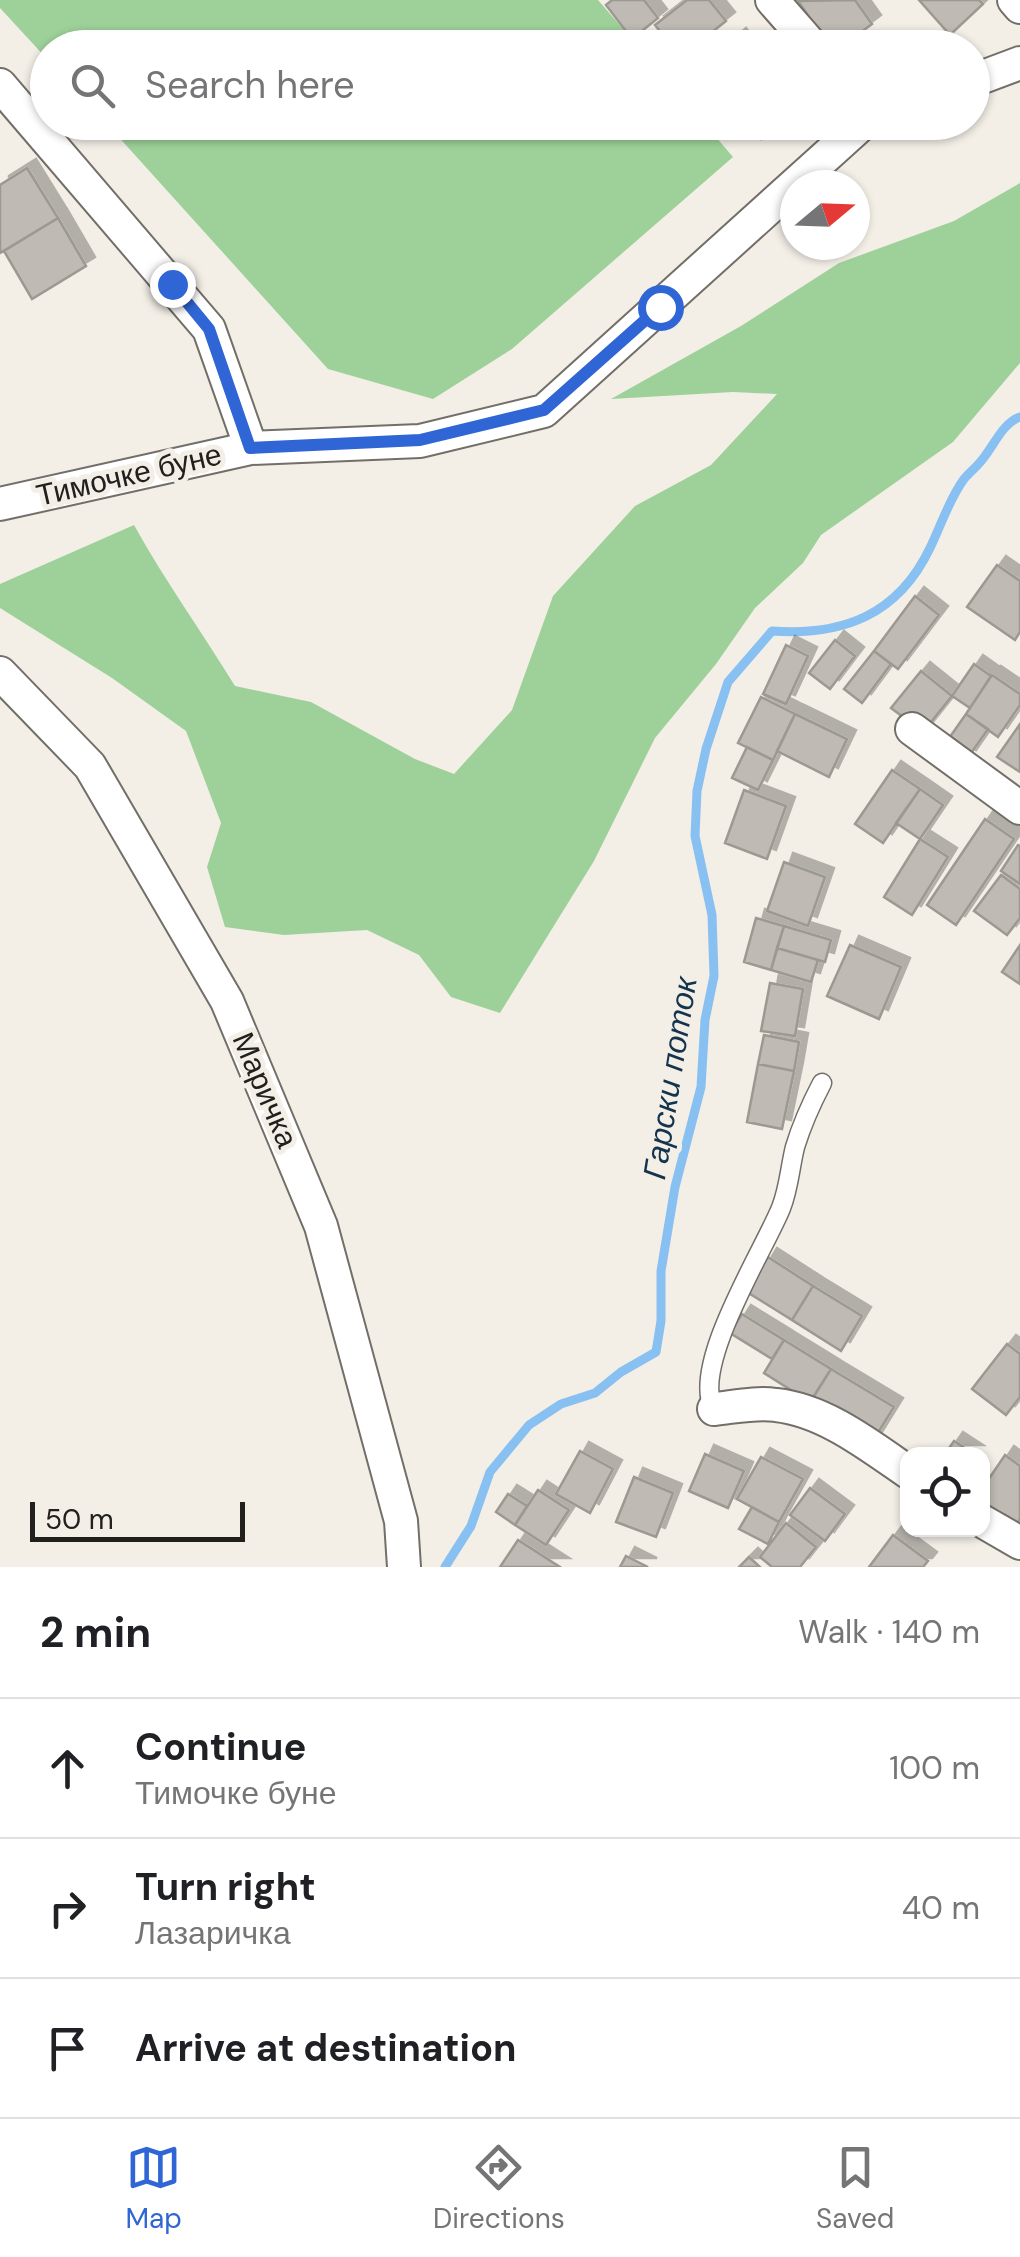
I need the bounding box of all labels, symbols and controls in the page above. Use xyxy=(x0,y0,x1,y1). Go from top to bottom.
search box xyxy=(30,30,990,140)
icon: search xyxy=(65,58,120,113)
text: Search here xyxy=(145,60,355,110)
north arrow xyxy=(780,170,870,260)
route end xyxy=(150,262,196,308)
route start xyxy=(638,285,684,331)
street label: Тимочке буне xyxy=(32,434,225,515)
water label: Гарски поток xyxy=(633,972,707,1182)
street label: Маричка xyxy=(224,1026,307,1154)
map controls xyxy=(900,1447,990,1537)
button: locate xyxy=(900,1447,990,1537)
scale bar xyxy=(30,1497,245,1542)
text: 50 m xyxy=(45,1501,114,1538)
text: 2 min xyxy=(40,1605,151,1660)
text: Walk · 140 m xyxy=(798,1611,980,1653)
text: Continue xyxy=(135,1722,306,1772)
icon: ahead xyxy=(40,1741,95,1796)
text: 100 m xyxy=(889,1747,980,1789)
text: Тимочке буне xyxy=(135,1772,337,1814)
text: Turn right xyxy=(135,1862,316,1912)
icon: right xyxy=(40,1881,95,1936)
text: 40 m xyxy=(902,1887,980,1929)
text: Лазаричка xyxy=(135,1912,291,1954)
icon: arrive xyxy=(40,2021,95,2076)
text: Arrive at destination xyxy=(135,2023,517,2073)
tab: Map xyxy=(126,2140,182,2237)
tab: Directions xyxy=(433,2140,565,2237)
tab: Saved xyxy=(816,2140,894,2237)

